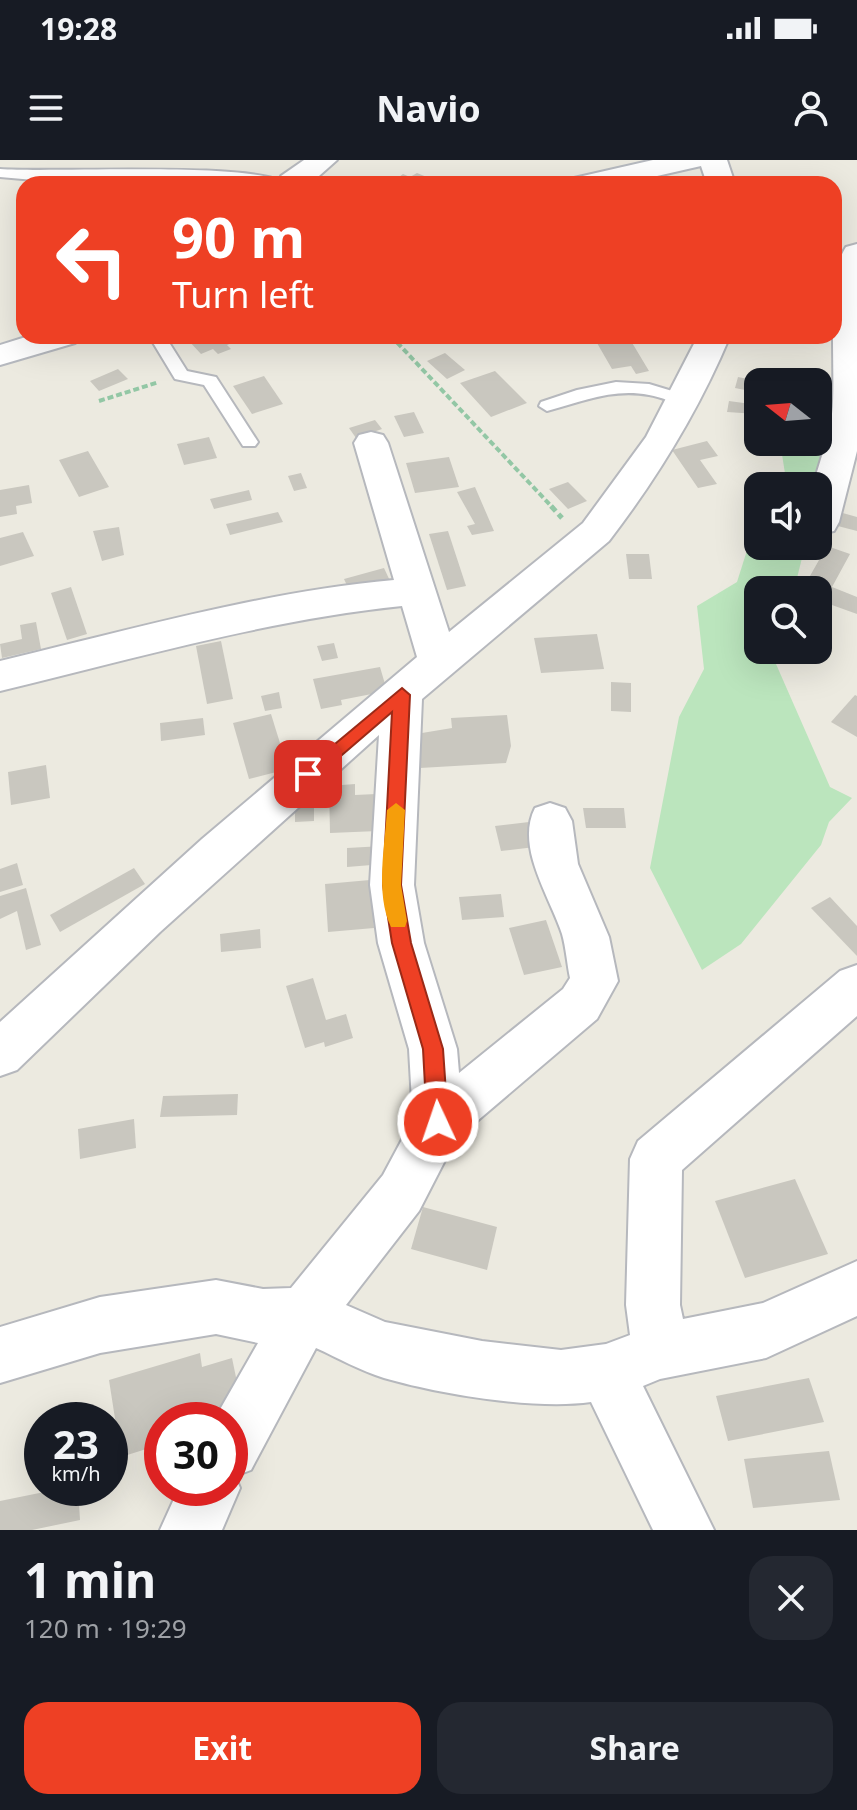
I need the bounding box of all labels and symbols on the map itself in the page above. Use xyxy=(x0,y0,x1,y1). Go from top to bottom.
north arrow xyxy=(744,368,832,456)
pin xyxy=(274,740,342,808)
position arrow xyxy=(396,1080,480,1164)
speed limit sign: 30 xyxy=(144,1402,248,1506)

